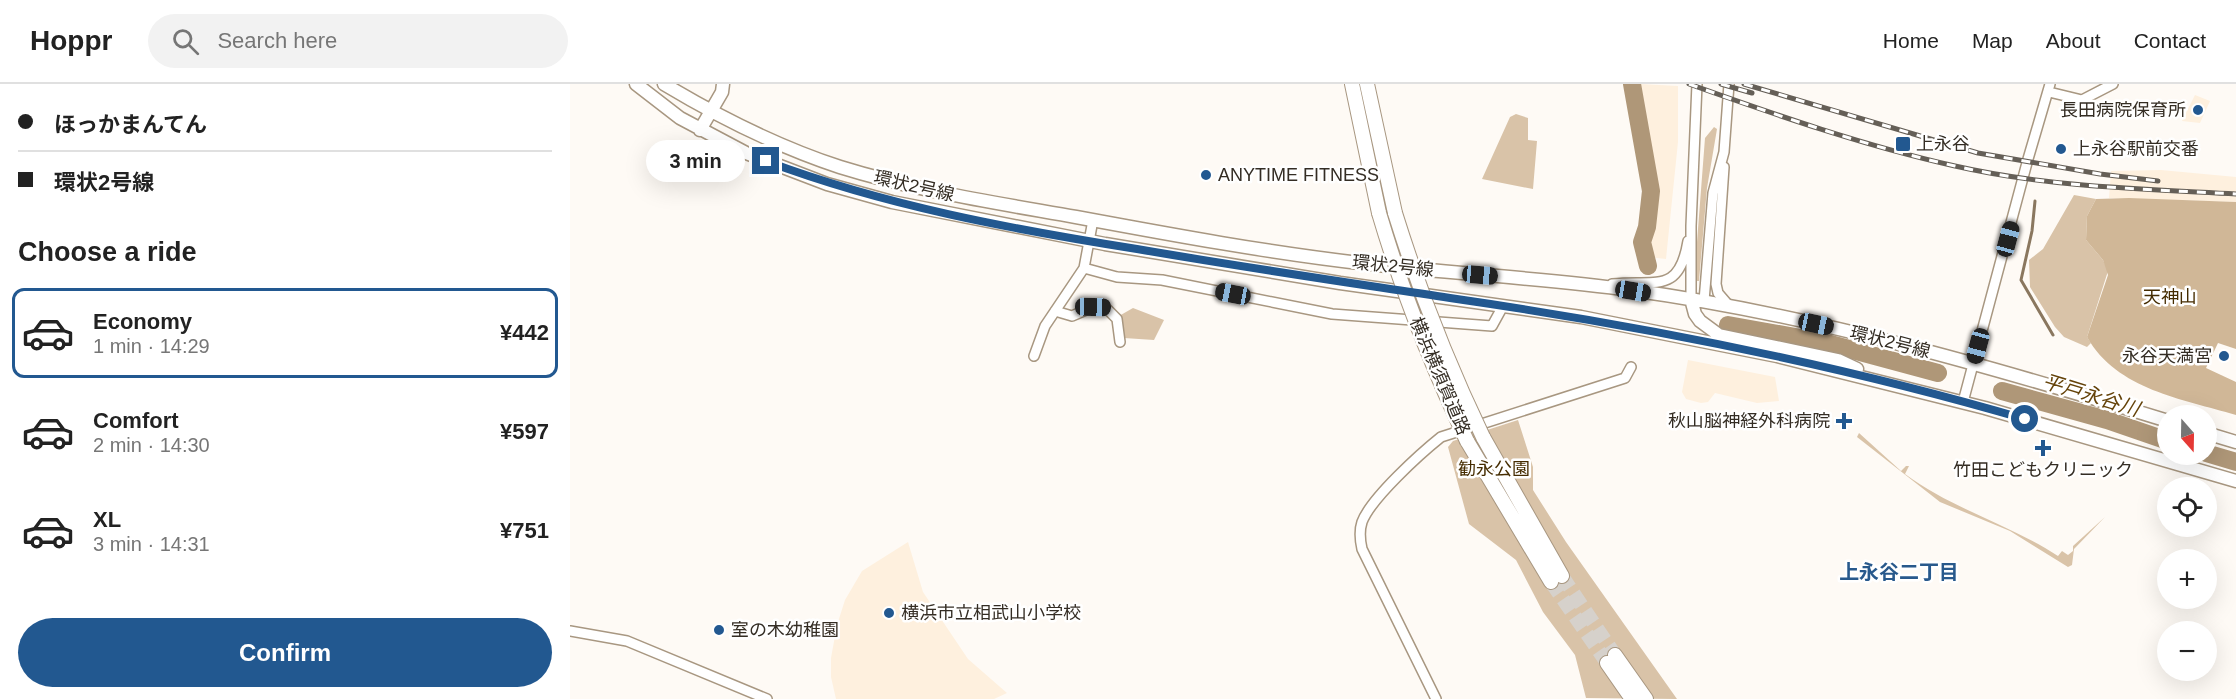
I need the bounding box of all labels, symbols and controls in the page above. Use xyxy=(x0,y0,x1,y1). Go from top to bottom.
search box xyxy=(148,14,568,68)
text: Hoppr xyxy=(30,25,112,56)
icon: search xyxy=(169,25,202,58)
text: Search here xyxy=(217,28,337,53)
text: Home xyxy=(1883,29,1939,52)
text: Map xyxy=(1972,29,2013,52)
text: About xyxy=(2046,29,2101,52)
text: Contact xyxy=(2134,29,2206,52)
place label: 長田病院保育所 xyxy=(2060,100,2186,120)
marker: 長田病院保育所 xyxy=(2191,103,2205,117)
text: ほっかまんてん xyxy=(54,112,207,137)
place label: 上永谷 xyxy=(1916,134,1970,154)
marker: 上永谷 xyxy=(1894,135,1912,153)
place label: 上永谷駅前交番 xyxy=(2073,139,2199,159)
callout: 3 min xyxy=(646,140,745,182)
marker: 上永谷駅前交番 xyxy=(2054,142,2068,156)
route end xyxy=(752,147,779,174)
text: 3 min xyxy=(669,150,722,172)
place label: ANYTIME FITNESS xyxy=(1218,165,1379,185)
street label: 環状2号線 xyxy=(872,167,956,205)
marker: ANYTIME FITNESS xyxy=(1199,168,1213,182)
text: 環状2号線 xyxy=(54,170,154,195)
car xyxy=(1995,219,2021,259)
text: Choose a ride xyxy=(18,237,197,267)
street label: 環状2号線 xyxy=(1351,252,1435,280)
car xyxy=(1461,264,1499,286)
car xyxy=(1614,279,1652,303)
car xyxy=(1214,282,1252,306)
park label: 天神山 xyxy=(2143,287,2197,307)
car xyxy=(1075,298,1111,316)
icon: car xyxy=(21,306,75,360)
text: Economy xyxy=(93,309,192,334)
car xyxy=(1797,311,1835,337)
street label: 横浜横須賀道路 xyxy=(1406,314,1474,438)
text: ¥442 xyxy=(500,320,549,345)
street label: 環状2号線 xyxy=(1848,322,1932,362)
car xyxy=(1965,326,1991,366)
text: 1 min · 14:29 xyxy=(93,335,210,357)
place label: 永谷天満宮 xyxy=(2122,346,2212,366)
marker: 永谷天満宮 xyxy=(2217,349,2231,363)
water label: 平戸永谷川 xyxy=(2040,370,2144,421)
icon: car xyxy=(21,405,75,459)
route start xyxy=(2011,405,2038,432)
north arrow xyxy=(2157,405,2217,465)
map controls xyxy=(2157,405,2217,681)
text: Comfort xyxy=(93,408,179,433)
place label: 秋山脳神経外科病院 xyxy=(1668,411,1830,431)
marker: 秋山脳神経外科病院 xyxy=(1835,412,1853,430)
text: ¥597 xyxy=(500,419,549,444)
text: 2 min · 14:30 xyxy=(93,434,210,456)
marker: 竹田こどもクリニック xyxy=(2034,439,2052,457)
park label: 勧永公園 xyxy=(1458,459,1530,479)
place label: 竹田こどもクリニック xyxy=(1953,460,2133,480)
button: locate xyxy=(2157,477,2217,537)
icon: car xyxy=(21,504,75,558)
text: XL xyxy=(93,507,121,532)
text: ¥751 xyxy=(500,518,549,543)
text: 3 min · 14:31 xyxy=(93,533,210,555)
button: + xyxy=(2157,549,2217,609)
district label: 上永谷二丁目 xyxy=(1839,561,1959,583)
place label: 横浜市立相武山小学校 xyxy=(901,603,1081,623)
marker: 横浜市立相武山小学校 xyxy=(882,606,896,620)
button: Confirm xyxy=(18,618,552,687)
place label: 室の木幼稚園 xyxy=(731,620,839,640)
button: − xyxy=(2157,621,2217,681)
marker: 室の木幼稚園 xyxy=(712,623,726,637)

